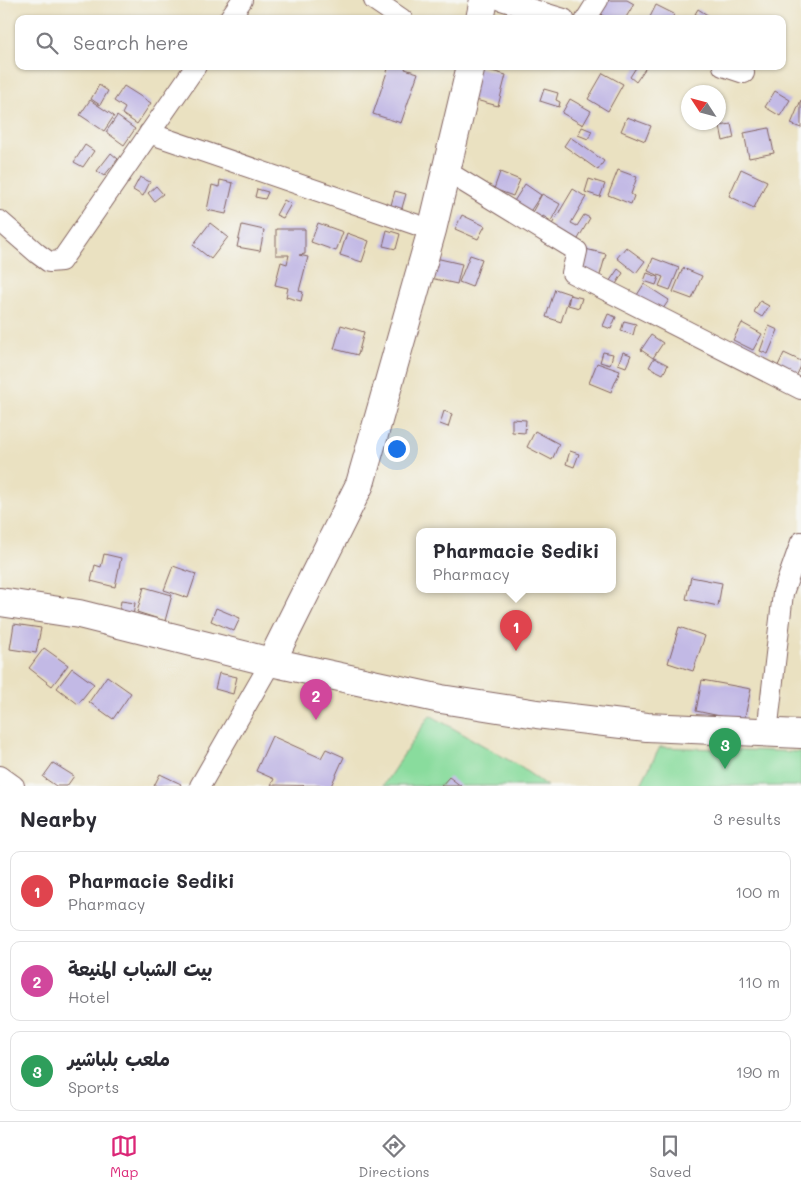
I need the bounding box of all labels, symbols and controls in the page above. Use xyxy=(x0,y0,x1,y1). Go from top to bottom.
search box xyxy=(15,15,786,70)
icon: search xyxy=(33,29,61,57)
text: Search here xyxy=(73,30,189,55)
north arrow xyxy=(681,85,726,130)
your location xyxy=(384,436,410,462)
popup xyxy=(416,528,616,593)
text: Pharmacie Sediki xyxy=(433,538,599,563)
text: Pharmacy xyxy=(433,563,510,584)
pin: 1 xyxy=(500,610,532,651)
pin: 2 xyxy=(300,679,332,720)
pin: 3 xyxy=(709,728,741,769)
text: Nearby xyxy=(20,805,97,832)
text: 3 results xyxy=(713,808,781,829)
text: Pharmacie Sediki xyxy=(68,868,235,893)
text: 1 xyxy=(33,881,41,902)
text: 100 m xyxy=(735,881,780,902)
text: Pharmacy xyxy=(68,893,145,914)
text: بيت الشباب المنيعة xyxy=(68,956,212,981)
text: 2 xyxy=(33,971,41,992)
text: 110 m xyxy=(738,971,780,992)
text: Hotel xyxy=(68,986,110,1007)
text: ملعب بلباشير xyxy=(68,1046,170,1071)
text: 3 xyxy=(32,1061,42,1082)
text: 190 m xyxy=(736,1061,780,1082)
text: Sports xyxy=(68,1076,119,1097)
tab: Map xyxy=(110,1132,138,1181)
tab: Directions xyxy=(358,1132,430,1181)
tab: Saved xyxy=(649,1132,691,1181)

